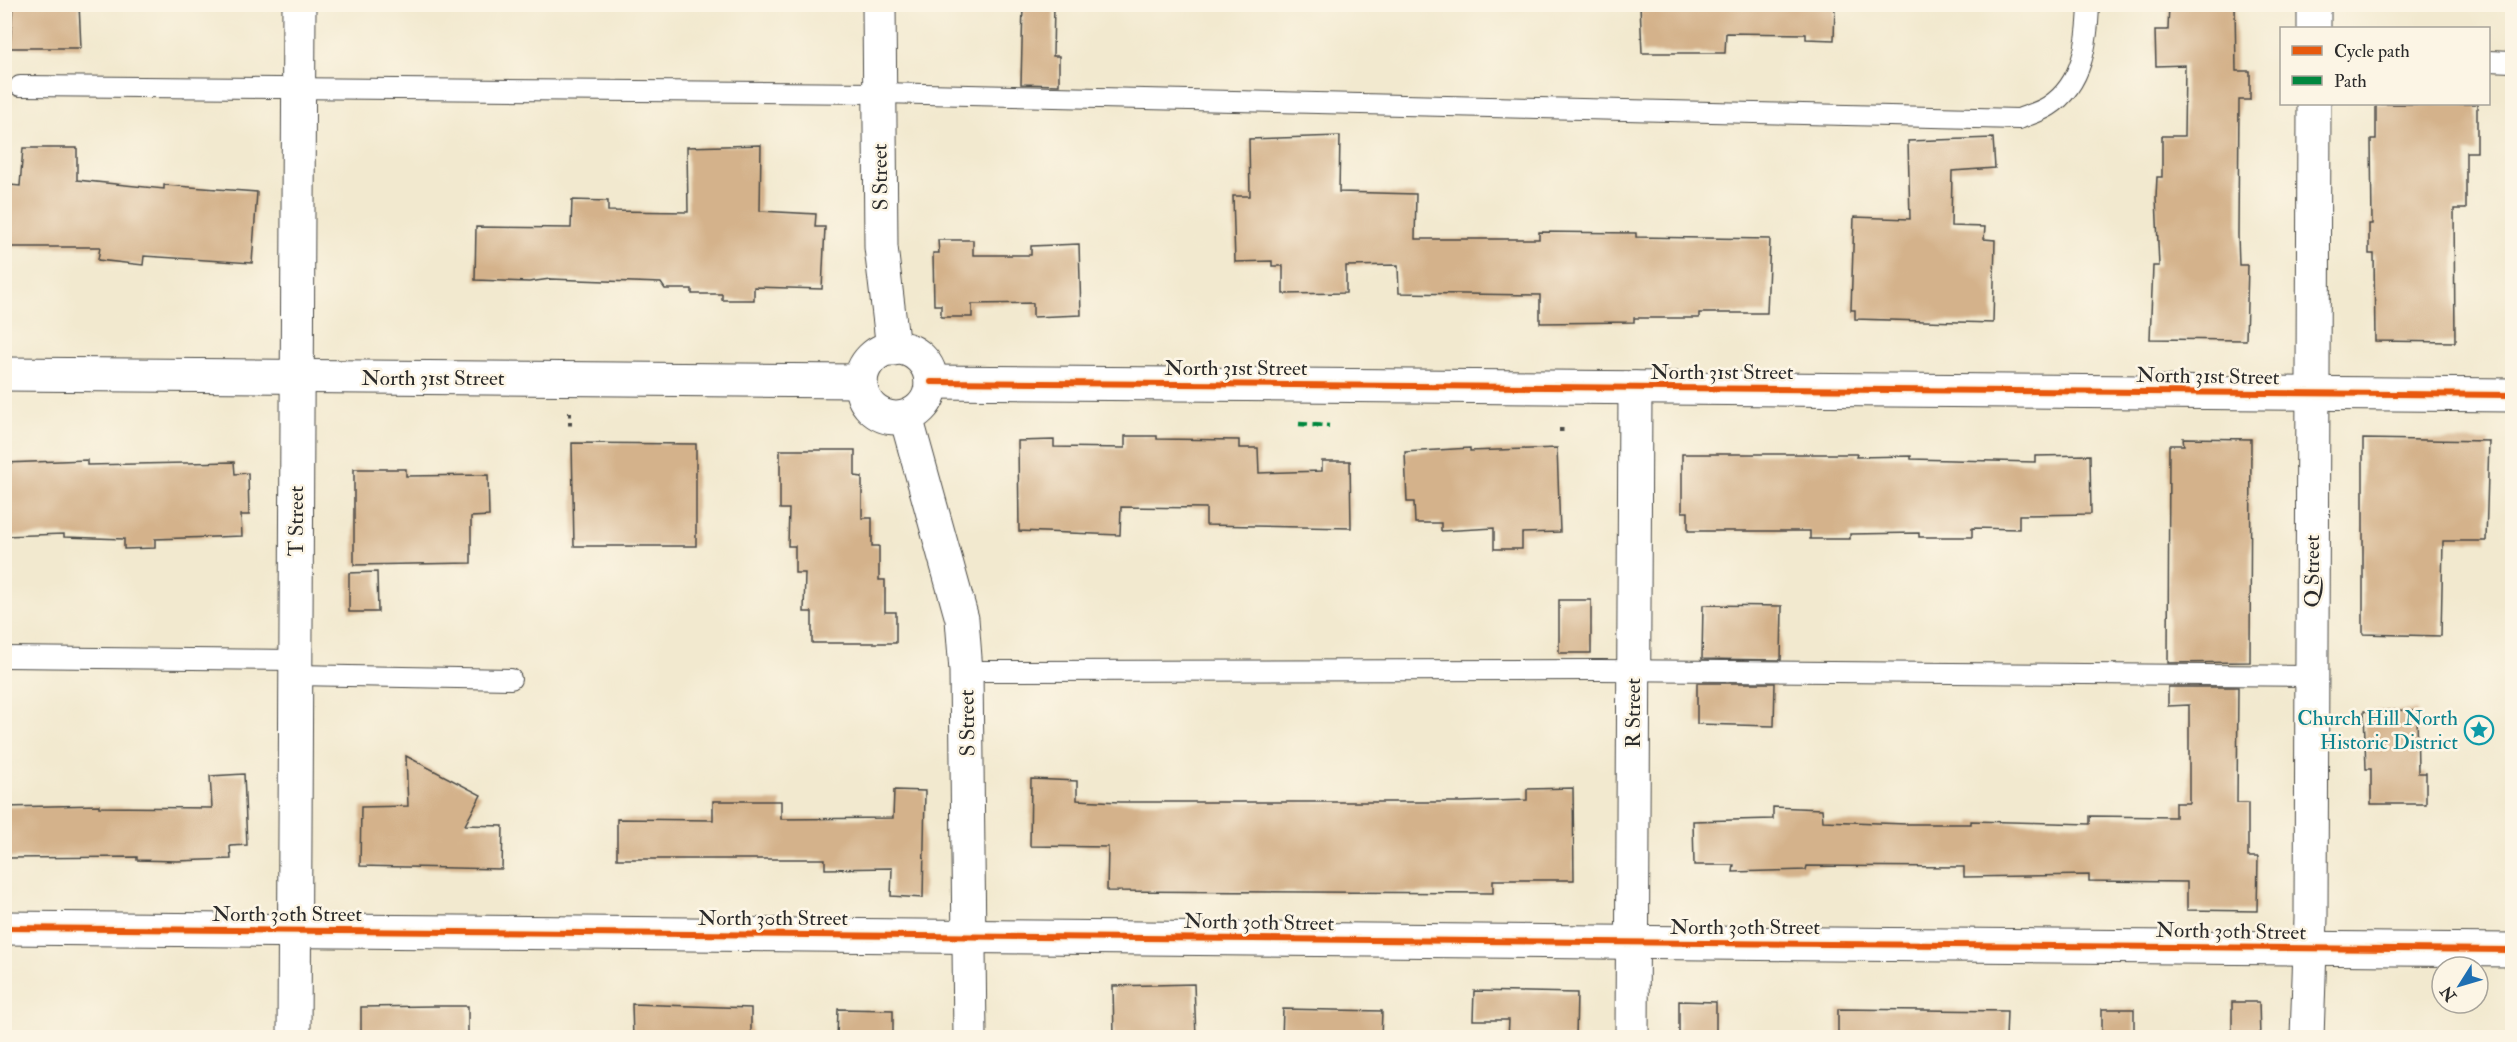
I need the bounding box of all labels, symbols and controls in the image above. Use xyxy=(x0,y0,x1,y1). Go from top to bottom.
legend xyxy=(2280,27,2490,105)
text: Cycle path xyxy=(2334,40,2410,63)
text: Path xyxy=(2334,70,2367,93)
street label: S Street xyxy=(866,143,895,211)
street label: North 31st Street xyxy=(1164,355,1308,382)
street label: North 31st Street xyxy=(1650,359,1794,386)
street label: North 31st Street xyxy=(2136,362,2280,391)
street label: North 31st Street xyxy=(361,365,505,392)
street label: T Street xyxy=(283,486,310,556)
street label: Q Street xyxy=(2299,534,2326,607)
street label: R Street xyxy=(1620,678,1647,748)
street label: S Street xyxy=(953,689,982,757)
place label: Church Hill North Historic District xyxy=(2297,705,2458,756)
place icon: Church Hill North Historic District xyxy=(2463,714,2495,746)
street label: North 30th Street xyxy=(212,901,362,928)
street label: North 30th Street xyxy=(698,905,848,932)
street label: North 30th Street xyxy=(1184,908,1334,937)
street label: North 30th Street xyxy=(1670,914,1820,941)
street label: North 30th Street xyxy=(2156,917,2306,946)
north arrow xyxy=(2430,955,2490,1015)
text: N xyxy=(2436,981,2462,1006)

